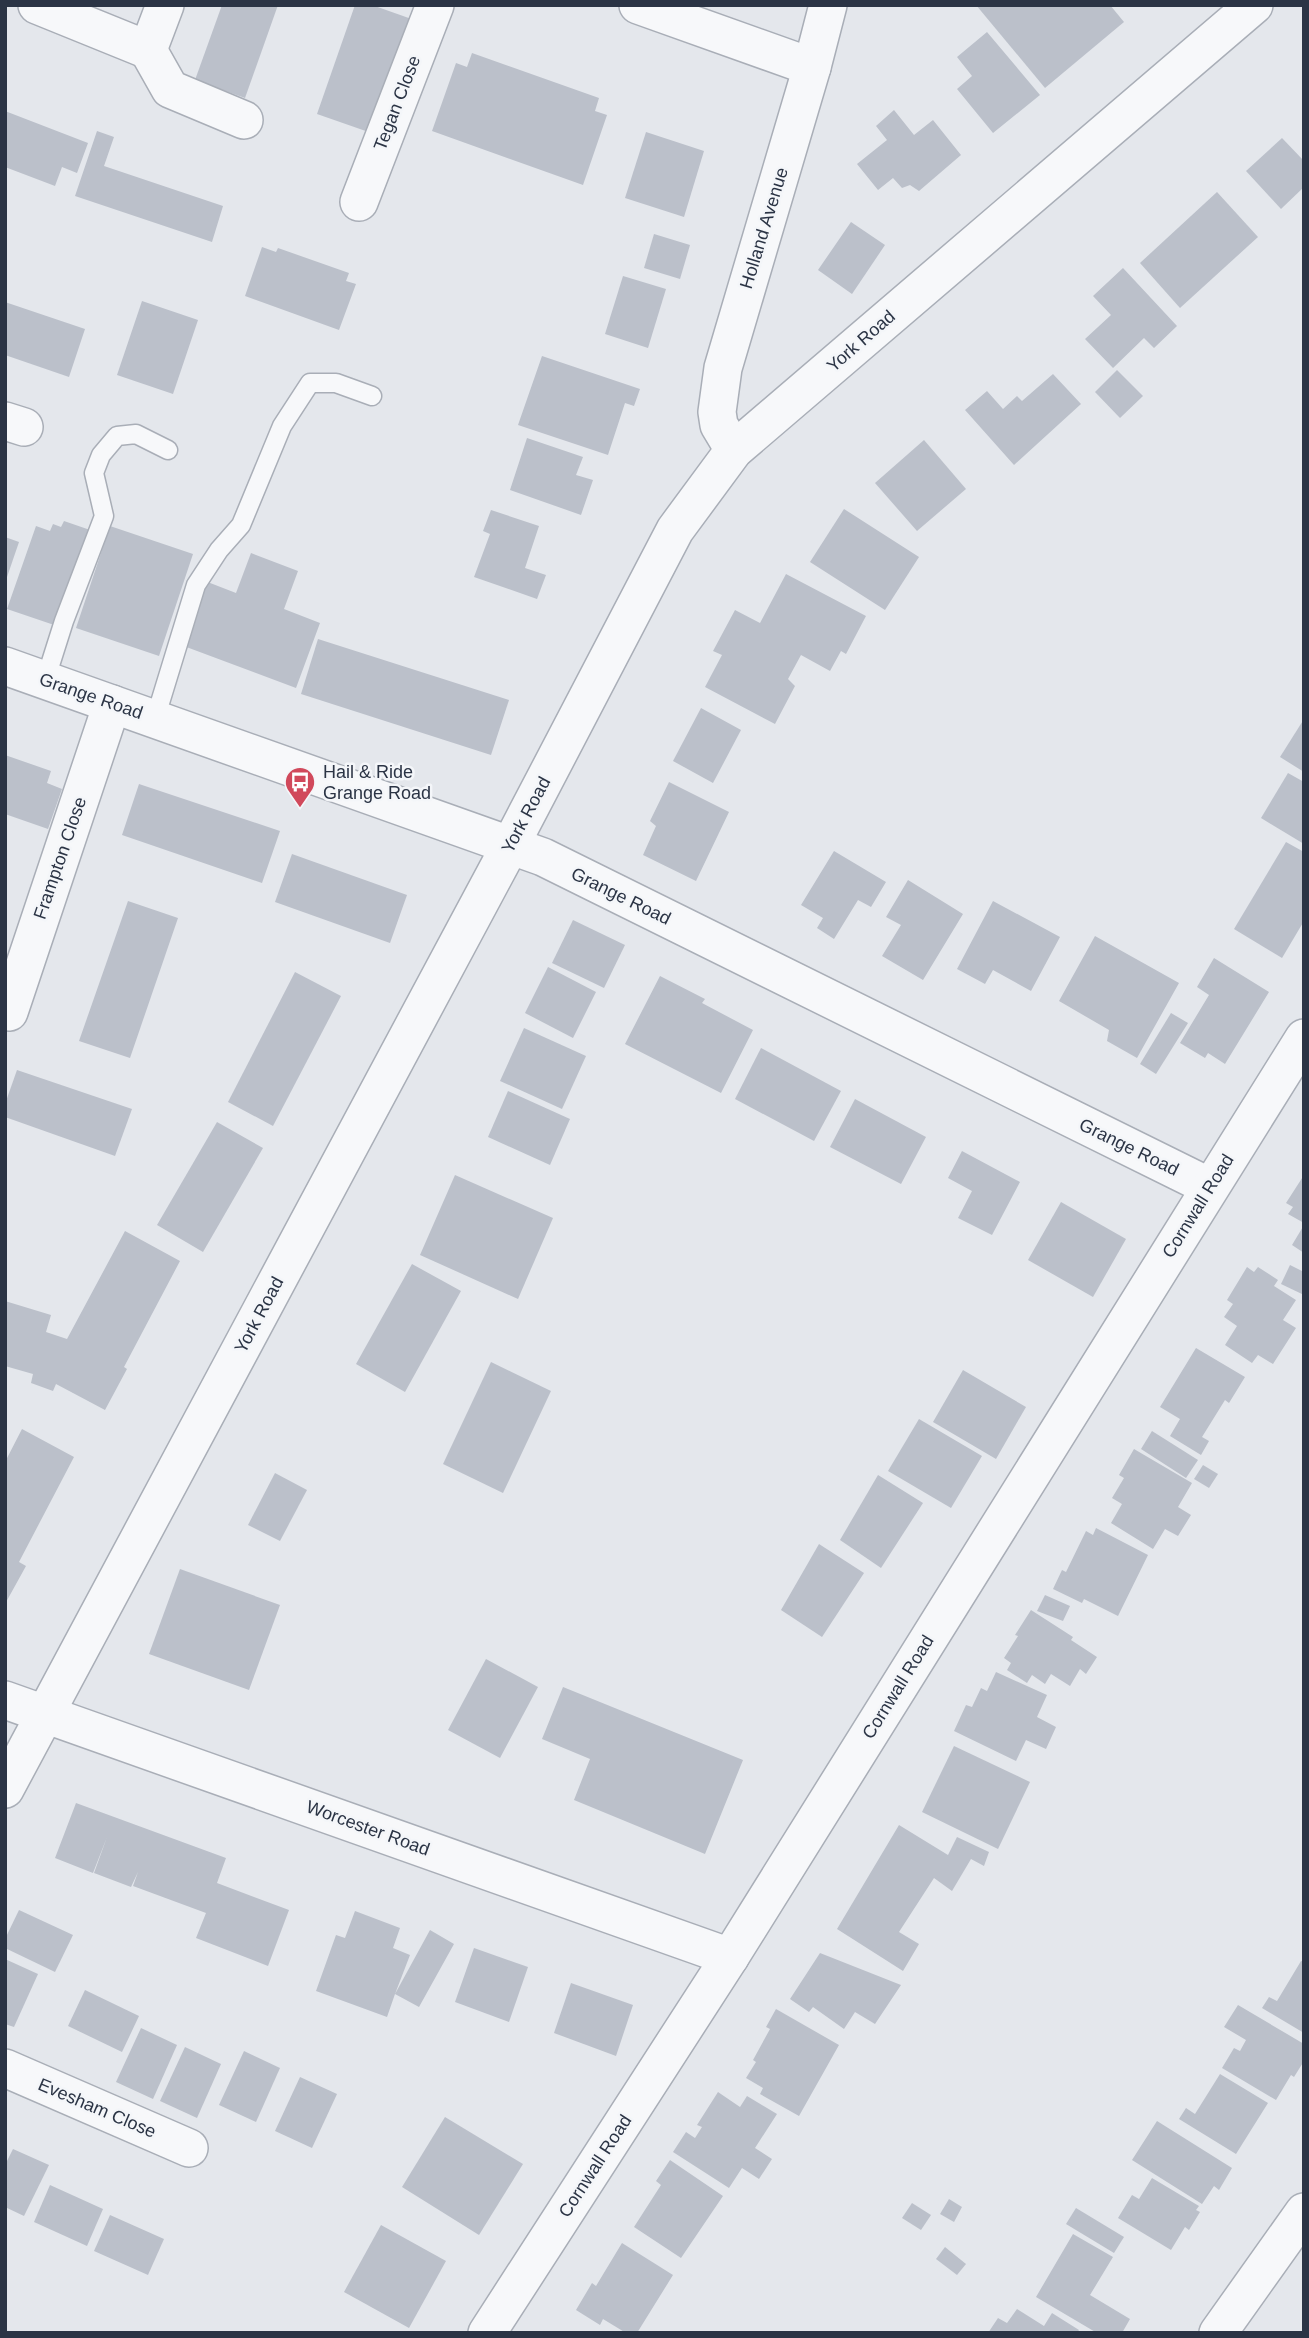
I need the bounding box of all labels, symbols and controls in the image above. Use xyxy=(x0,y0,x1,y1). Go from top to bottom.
street label: Tegan Close xyxy=(370,53,424,153)
street label: Holland Avenue xyxy=(736,165,792,291)
street label: York Road xyxy=(823,306,899,376)
street label: Grange Road xyxy=(37,669,145,723)
place label: Hail & Ride Grange Road xyxy=(323,762,431,803)
bus stop icon: Hail & Ride Grange Road xyxy=(283,765,317,809)
street label: York Road xyxy=(498,773,554,857)
street label: Frampton Close xyxy=(30,794,90,922)
street label: Grange Road xyxy=(568,863,674,929)
street label: Grange Road xyxy=(1076,1114,1182,1180)
street label: Cornwall Road xyxy=(1158,1151,1238,1261)
street label: York Road xyxy=(231,1273,287,1357)
street label: Cornwall Road xyxy=(858,1632,938,1742)
street label: Worcester Road xyxy=(304,1796,432,1860)
street label: Evesham Close xyxy=(35,2074,159,2142)
street label: Cornwall Road xyxy=(554,2111,636,2221)

